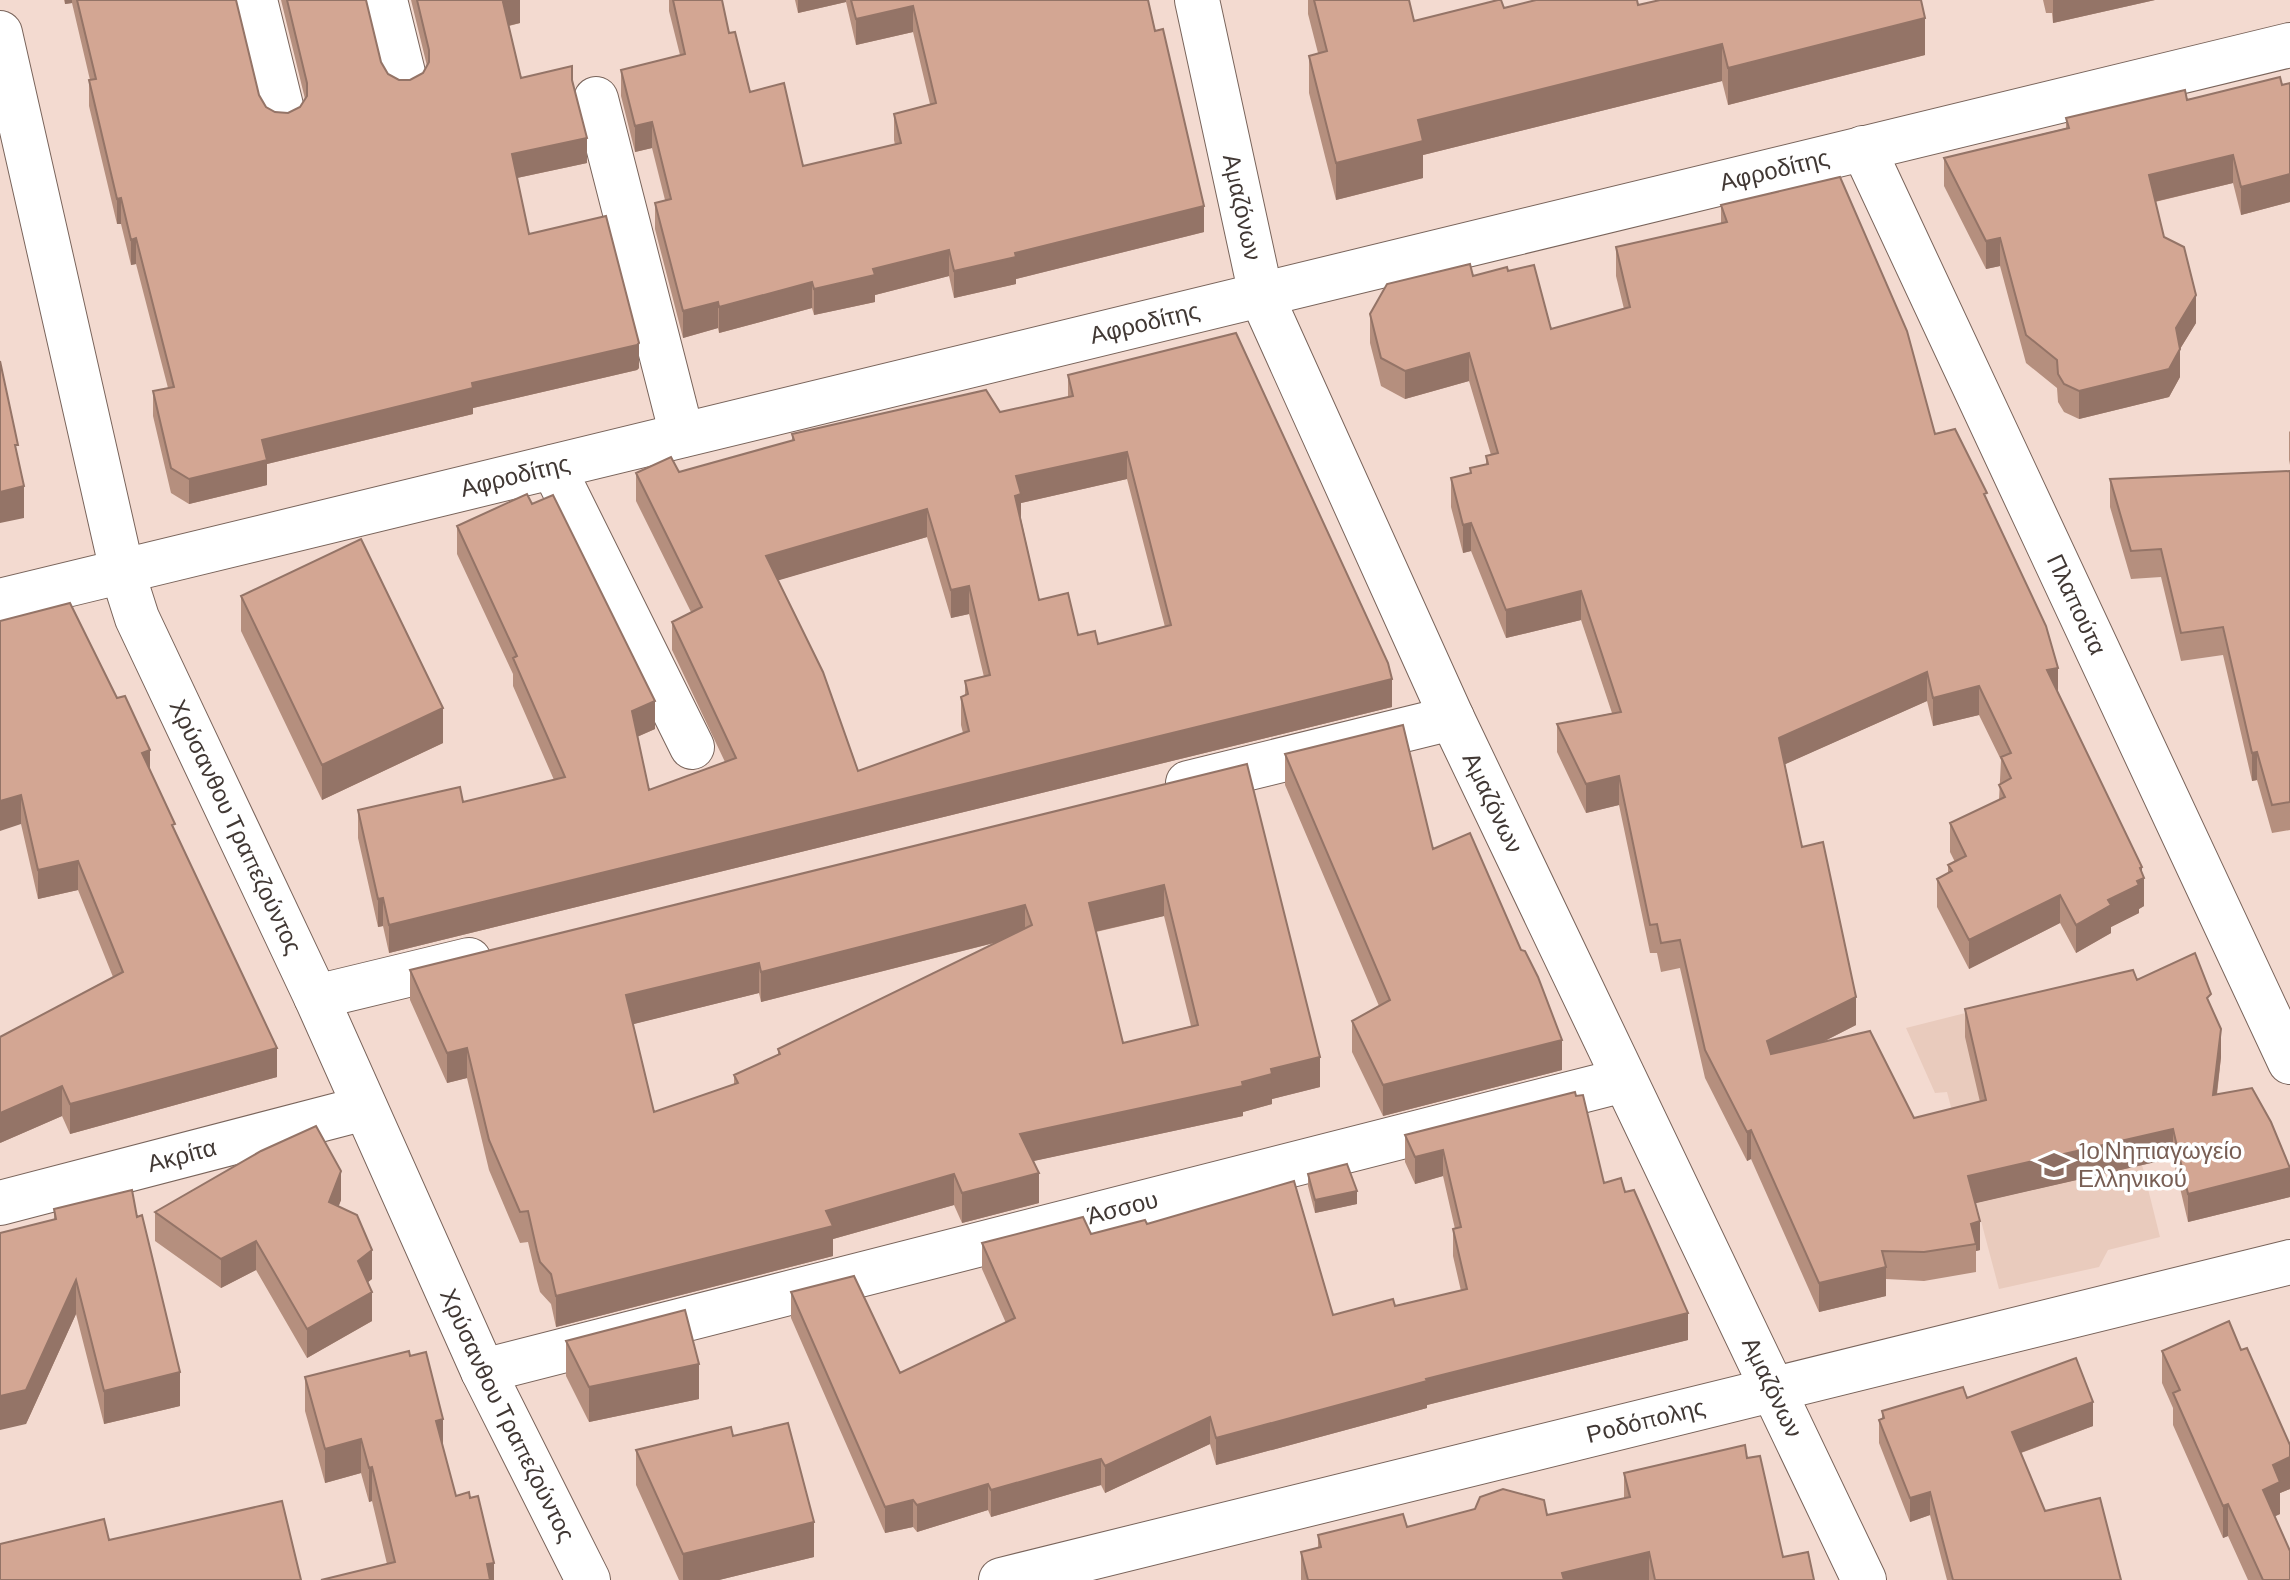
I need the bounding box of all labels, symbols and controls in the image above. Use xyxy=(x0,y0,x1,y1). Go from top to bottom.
street label: Αφροδίτης xyxy=(1716,141,1832,196)
street label: Αμαζόνων xyxy=(1218,151,1269,263)
street label: Αφροδίτης xyxy=(1087,294,1202,349)
street label: Αφροδίτης xyxy=(457,447,572,502)
street label: Πλαπούτα xyxy=(2042,549,2114,659)
street label: Χρύσανθου Τραπεζούντος xyxy=(165,694,310,958)
street label: Αμαζόνων xyxy=(1458,747,1530,857)
street label: Ακρίτα xyxy=(144,1131,219,1177)
place label: 1ο Νηπιαγωγείο Ελληνικού xyxy=(2078,1135,2242,1192)
school or university icon: 1ο Νηπιαγωγείο Ελληνικού xyxy=(2037,1148,2071,1182)
street label: Άσσου xyxy=(1084,1183,1161,1229)
street label: Χρύσανθου Τραπεζούντος xyxy=(435,1283,582,1546)
street label: Αμαζόνων xyxy=(1737,1332,1810,1442)
street label: Ροδόπολης xyxy=(1583,1391,1708,1448)

